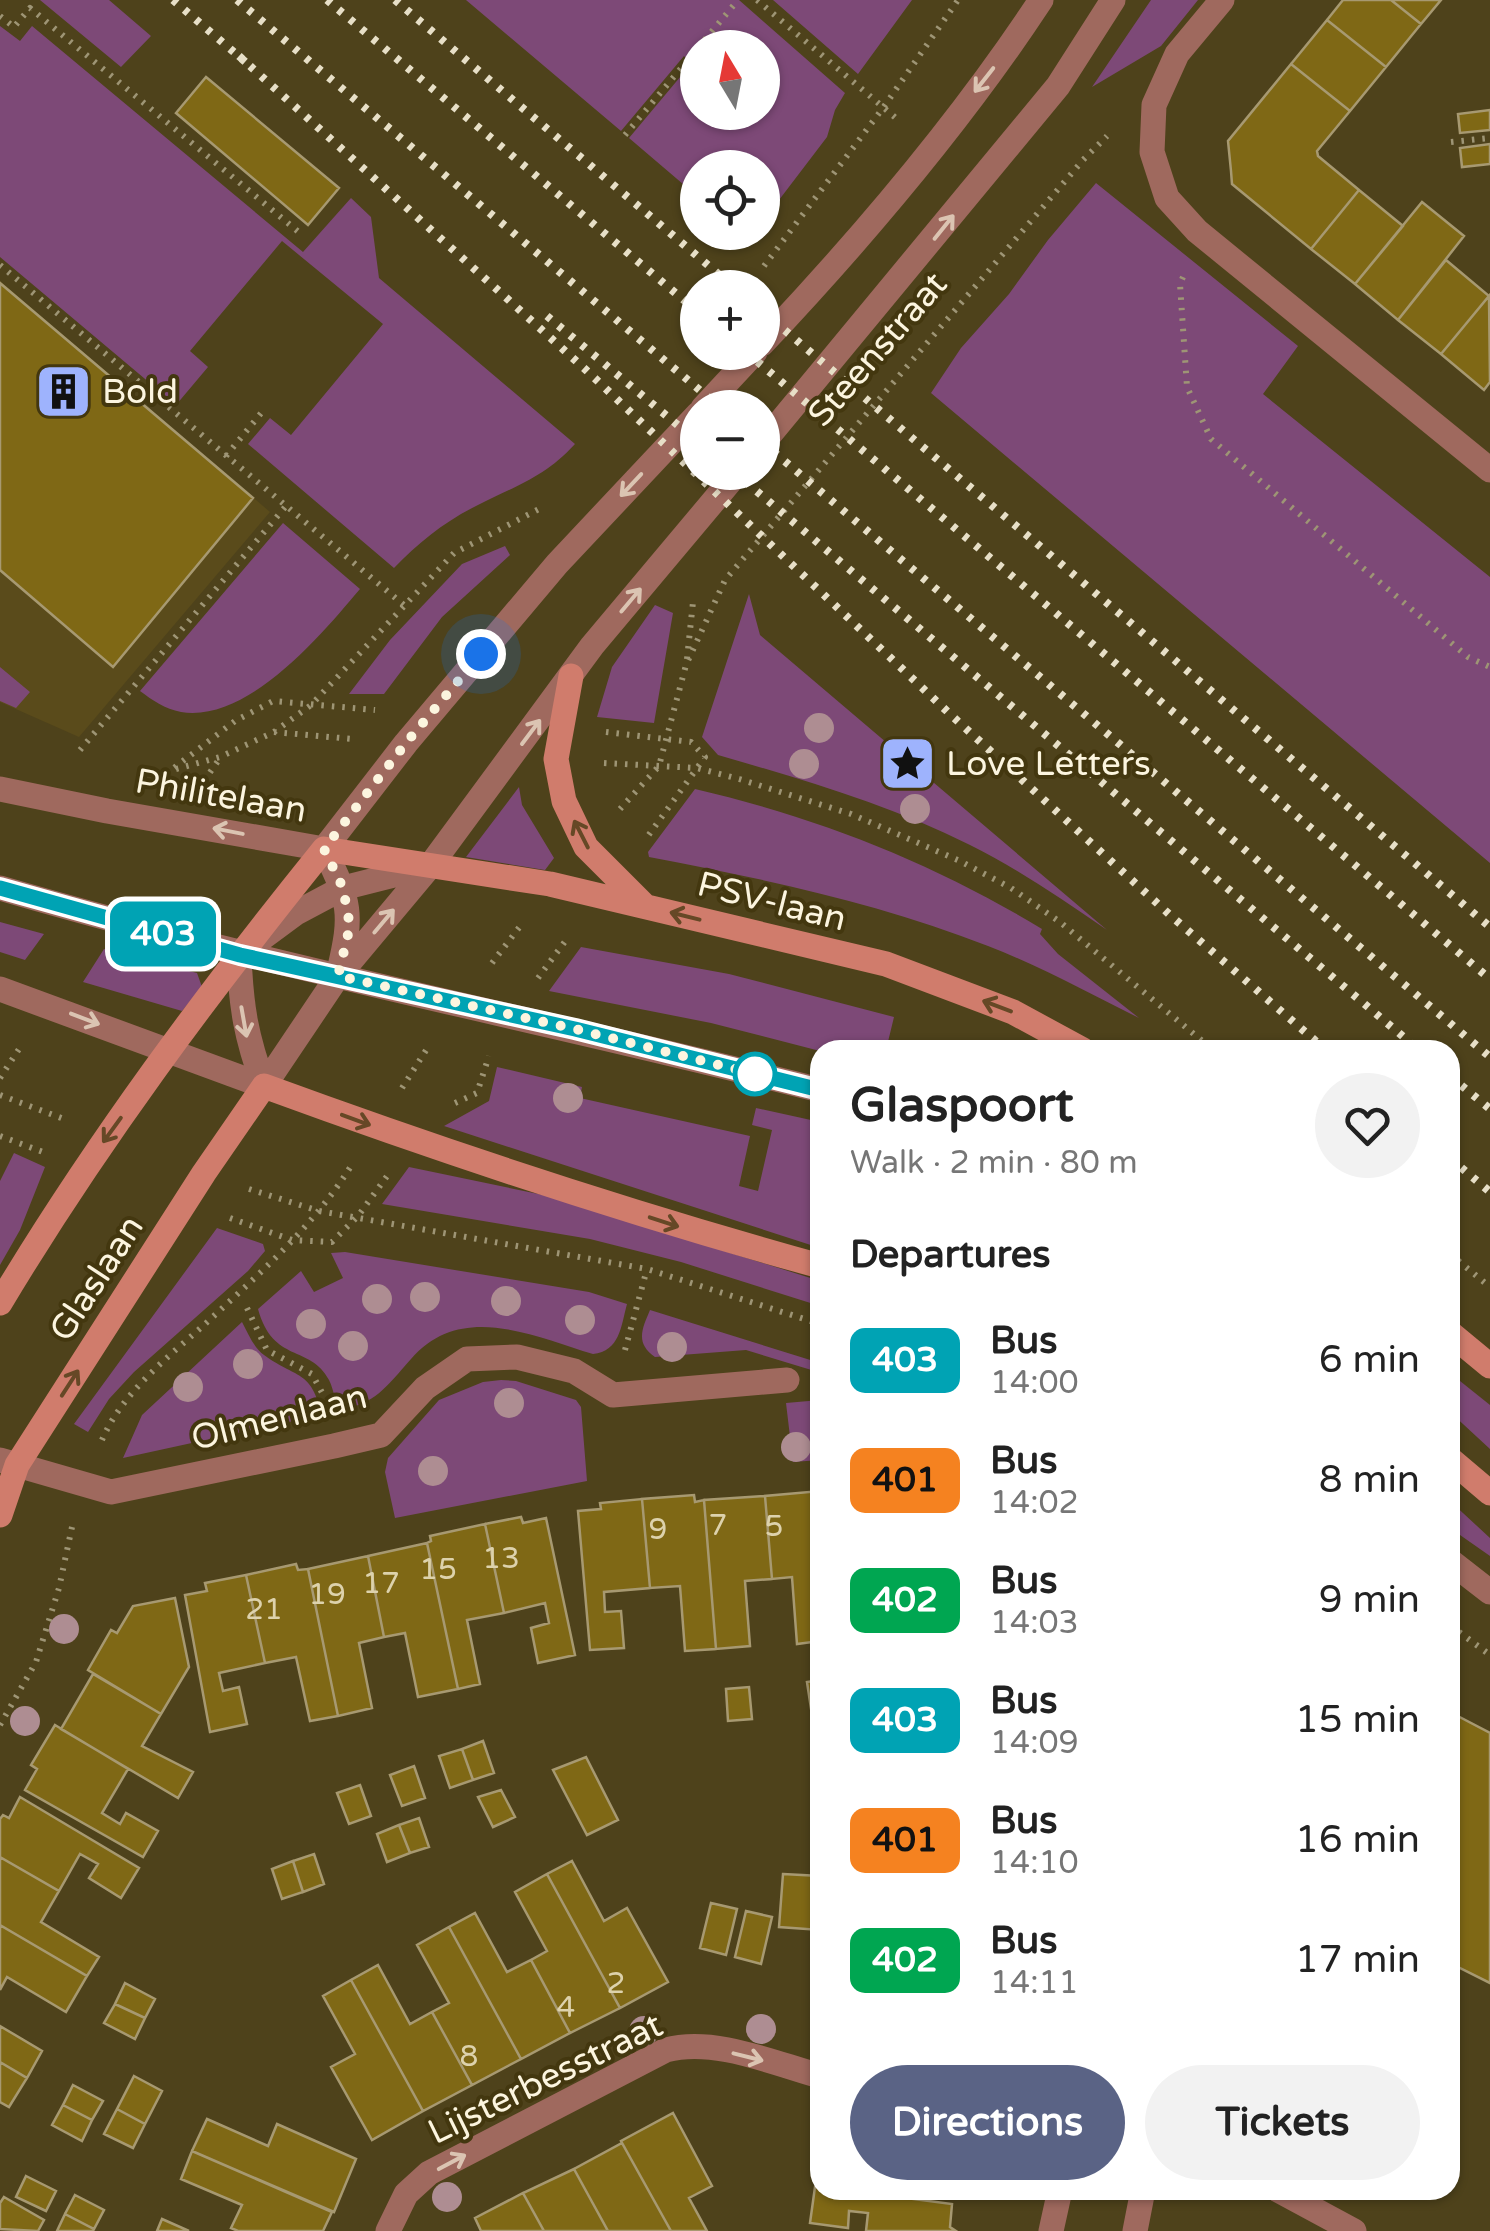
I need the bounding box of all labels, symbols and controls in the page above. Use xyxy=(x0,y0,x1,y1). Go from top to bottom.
north arrow xyxy=(680,30,780,130)
map controls xyxy=(680,30,780,490)
one-way arrow xyxy=(974,66,996,92)
button: locate xyxy=(680,150,780,250)
one-way arrow xyxy=(933,214,955,240)
street label: Steenstraat xyxy=(799,264,956,435)
button: + xyxy=(680,270,780,370)
building icon: Bold xyxy=(33,361,93,421)
place label: Bold xyxy=(102,371,178,413)
button: − xyxy=(680,390,780,490)
one-way arrow xyxy=(620,472,643,497)
one-way arrow xyxy=(620,587,642,613)
your location xyxy=(456,629,506,679)
one-way arrow xyxy=(521,719,542,746)
place icon: Love Letters xyxy=(877,733,937,793)
place label: Love Letters xyxy=(946,743,1151,785)
street label: Philitelaan xyxy=(132,760,310,832)
one-way arrow xyxy=(571,820,590,850)
one-way arrow xyxy=(213,821,245,840)
street label: PSV-laan xyxy=(693,863,850,941)
line badge: 403 xyxy=(106,902,220,966)
one-way arrow xyxy=(670,906,702,924)
one-way arrow xyxy=(373,908,395,934)
text: 403 xyxy=(130,913,196,955)
one-way arrow xyxy=(982,996,1013,1014)
one-way arrow xyxy=(235,1005,254,1038)
one-way arrow xyxy=(68,1011,99,1029)
unlabelled marker xyxy=(734,1053,776,1095)
button: heart xyxy=(1315,1073,1420,1178)
text: Glaspoort xyxy=(850,1077,1074,1135)
one-way arrow xyxy=(339,1112,370,1130)
one-way arrow xyxy=(102,1115,123,1143)
text: Walk · 2 min · 80 m xyxy=(850,1144,1138,1182)
street label: Glaslaan xyxy=(41,1208,153,1349)
one-way arrow xyxy=(648,1214,679,1232)
text: Departures xyxy=(850,1232,1051,1278)
text: Bus xyxy=(990,1318,1057,1364)
text: 6 min xyxy=(1319,1337,1420,1383)
text: 403 xyxy=(872,1339,938,1381)
text: 14:00 xyxy=(990,1364,1079,1402)
one-way arrow xyxy=(59,1370,80,1398)
street label: Olmenlaan xyxy=(187,1376,371,1460)
text: Bus xyxy=(990,1438,1057,1484)
text: 8 min xyxy=(1319,1457,1420,1503)
text: 401 xyxy=(872,1459,938,1501)
text: 14:02 xyxy=(990,1484,1079,1522)
house number: 7 xyxy=(709,1507,727,1544)
house number: 5 xyxy=(765,1508,783,1545)
house number: 9 xyxy=(649,1511,667,1548)
house number: 13 xyxy=(482,1540,520,1577)
house number: 15 xyxy=(419,1551,457,1588)
text: Bus xyxy=(990,1558,1057,1604)
house number: 17 xyxy=(362,1565,400,1602)
house number: 19 xyxy=(308,1576,346,1613)
text: 9 min xyxy=(1319,1577,1420,1623)
text: 402 xyxy=(872,1579,938,1621)
house number: 21 xyxy=(245,1591,283,1628)
text: 14:03 xyxy=(990,1604,1079,1642)
text: Bus xyxy=(990,1678,1057,1724)
text: 15 min xyxy=(1295,1697,1420,1743)
text: 403 xyxy=(872,1699,938,1741)
text: 14:09 xyxy=(990,1724,1079,1762)
text: Bus xyxy=(990,1798,1057,1844)
text: 16 min xyxy=(1295,1817,1420,1863)
text: 401 xyxy=(872,1819,938,1861)
text: 14:10 xyxy=(990,1844,1079,1882)
text: Bus xyxy=(990,1918,1057,1964)
text: 17 min xyxy=(1295,1937,1420,1983)
text: 402 xyxy=(872,1939,938,1981)
text: 14:11 xyxy=(990,1964,1079,2002)
house number: 2 xyxy=(607,1965,625,2002)
house number: 4 xyxy=(557,1989,575,2026)
street label: Lijsterbesstraat xyxy=(422,2004,669,2154)
house number: 8 xyxy=(460,2038,478,2075)
one-way arrow xyxy=(731,2049,763,2067)
button: Directions xyxy=(850,2065,1125,2180)
button: Tickets xyxy=(1145,2065,1420,2180)
one-way arrow xyxy=(436,2152,466,2171)

